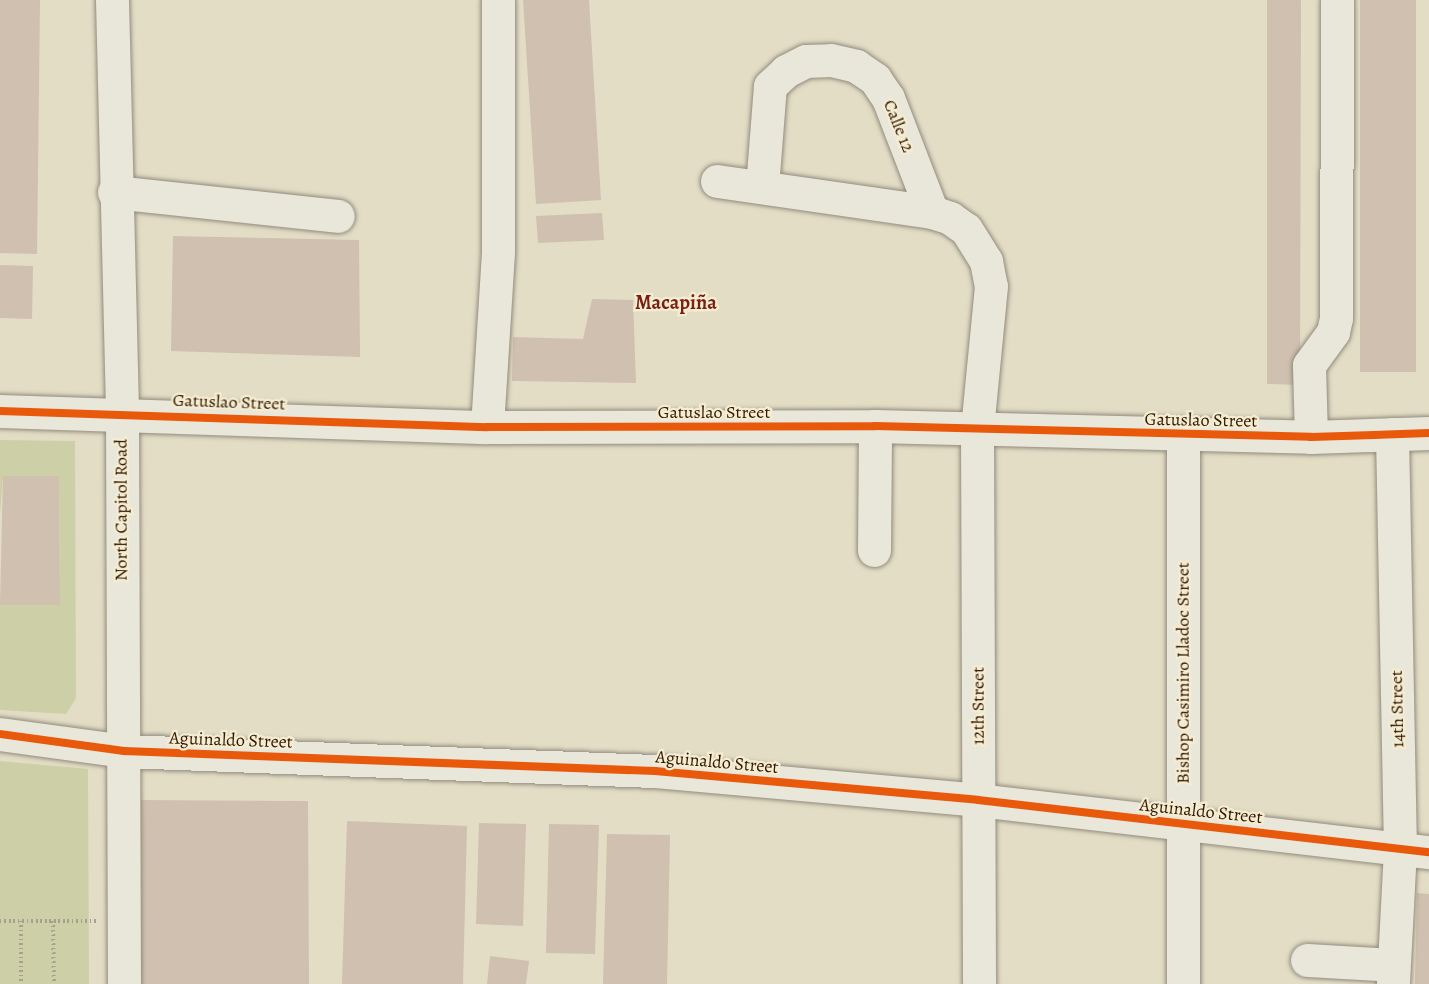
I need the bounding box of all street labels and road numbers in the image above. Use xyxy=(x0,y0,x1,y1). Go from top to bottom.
street label: Calle 12 xyxy=(879,97,919,155)
street label: Gatuslao Street xyxy=(172,389,286,415)
street label: Gatuslao Street xyxy=(658,401,770,423)
street label: Gatuslao Street xyxy=(1144,408,1258,432)
street label: North Capitol Road xyxy=(110,439,132,581)
street label: Bishop Casimiro Lladoc Street xyxy=(1172,562,1194,784)
street label: 12th Street xyxy=(967,667,989,745)
street label: 14th Street xyxy=(1386,670,1408,748)
street label: Aguinaldo Street xyxy=(169,727,293,753)
street label: Aguinaldo Street xyxy=(655,746,779,778)
street label: Aguinaldo Street xyxy=(1138,794,1264,828)

